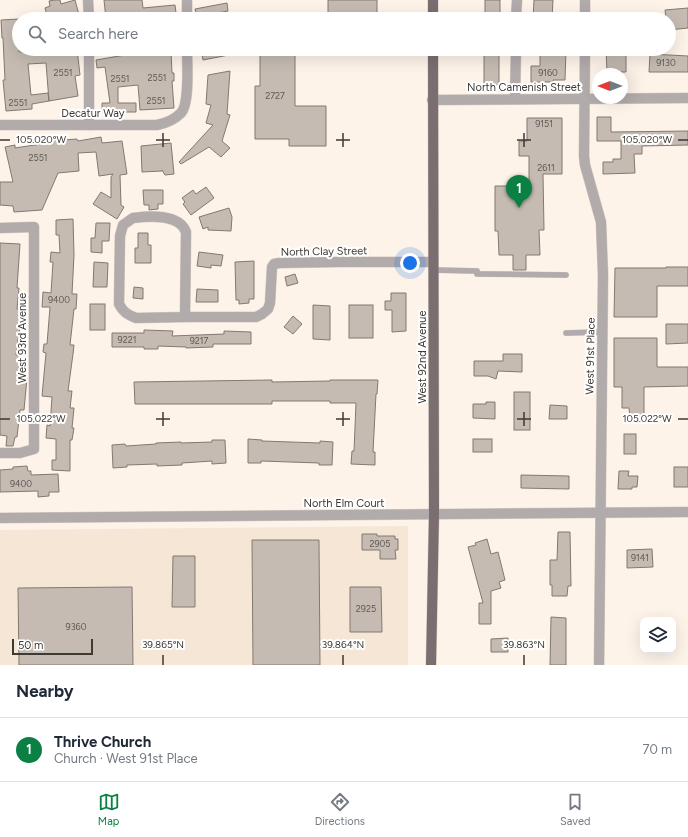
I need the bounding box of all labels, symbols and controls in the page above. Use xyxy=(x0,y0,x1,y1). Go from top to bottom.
search box xyxy=(12,12,676,56)
icon: search xyxy=(26,23,48,45)
text: Search here xyxy=(58,25,138,43)
house number: 9130 xyxy=(656,57,676,68)
house number: 2551 xyxy=(53,67,73,78)
house number: 9160 xyxy=(538,67,558,78)
north arrow xyxy=(592,68,628,104)
house number: 2551 xyxy=(147,72,167,83)
house number: 2551 xyxy=(110,73,130,84)
street label: North Camenish Street xyxy=(467,81,581,94)
house number: 2727 xyxy=(265,90,285,101)
house number: 2551 xyxy=(146,95,166,106)
house number: 2551 xyxy=(8,97,28,108)
street label: Decatur Way xyxy=(61,107,125,120)
house number: 9151 xyxy=(535,118,553,129)
text: 105.020°W xyxy=(16,133,66,146)
text: 105.020°W xyxy=(622,133,672,146)
house number: 2551 xyxy=(28,152,48,163)
house number: 2611 xyxy=(537,162,555,173)
pin: 1 xyxy=(506,175,532,208)
street label: North Clay Street xyxy=(280,244,368,259)
your location xyxy=(400,253,420,273)
street label: West 93rd Avenue xyxy=(16,293,29,383)
house number: 9400 xyxy=(48,294,70,305)
street label: West 92nd Avenue xyxy=(416,311,429,404)
street label: West 91st Place xyxy=(583,317,598,395)
house number: 9221 xyxy=(118,334,136,345)
house number: 9217 xyxy=(190,335,208,346)
text: 105.022°W xyxy=(16,412,66,425)
text: 105.022°W xyxy=(622,412,672,425)
house number: 9400 xyxy=(10,478,32,489)
street label: North Elm Court xyxy=(304,497,384,510)
house number: 2905 xyxy=(369,538,391,549)
house number: 9141 xyxy=(631,552,649,563)
house number: 2925 xyxy=(356,603,376,614)
map controls xyxy=(640,617,676,653)
button: layers xyxy=(640,617,676,653)
house number: 9360 xyxy=(66,621,87,632)
scale bar xyxy=(12,637,93,656)
text: 39.865°N xyxy=(142,638,184,651)
text: 39.864°N xyxy=(322,638,364,651)
text: 39.863°N xyxy=(503,638,545,651)
text: 50 m xyxy=(18,639,43,652)
text: Nearby xyxy=(16,681,74,701)
text: Thrive Church xyxy=(54,733,151,751)
text: 1 xyxy=(26,742,32,757)
text: 70 m xyxy=(642,742,672,757)
text: Church · West 91st Place xyxy=(54,751,198,766)
tab: Map xyxy=(98,791,120,828)
tab: Directions xyxy=(315,791,365,828)
tab: Saved xyxy=(560,791,590,828)

